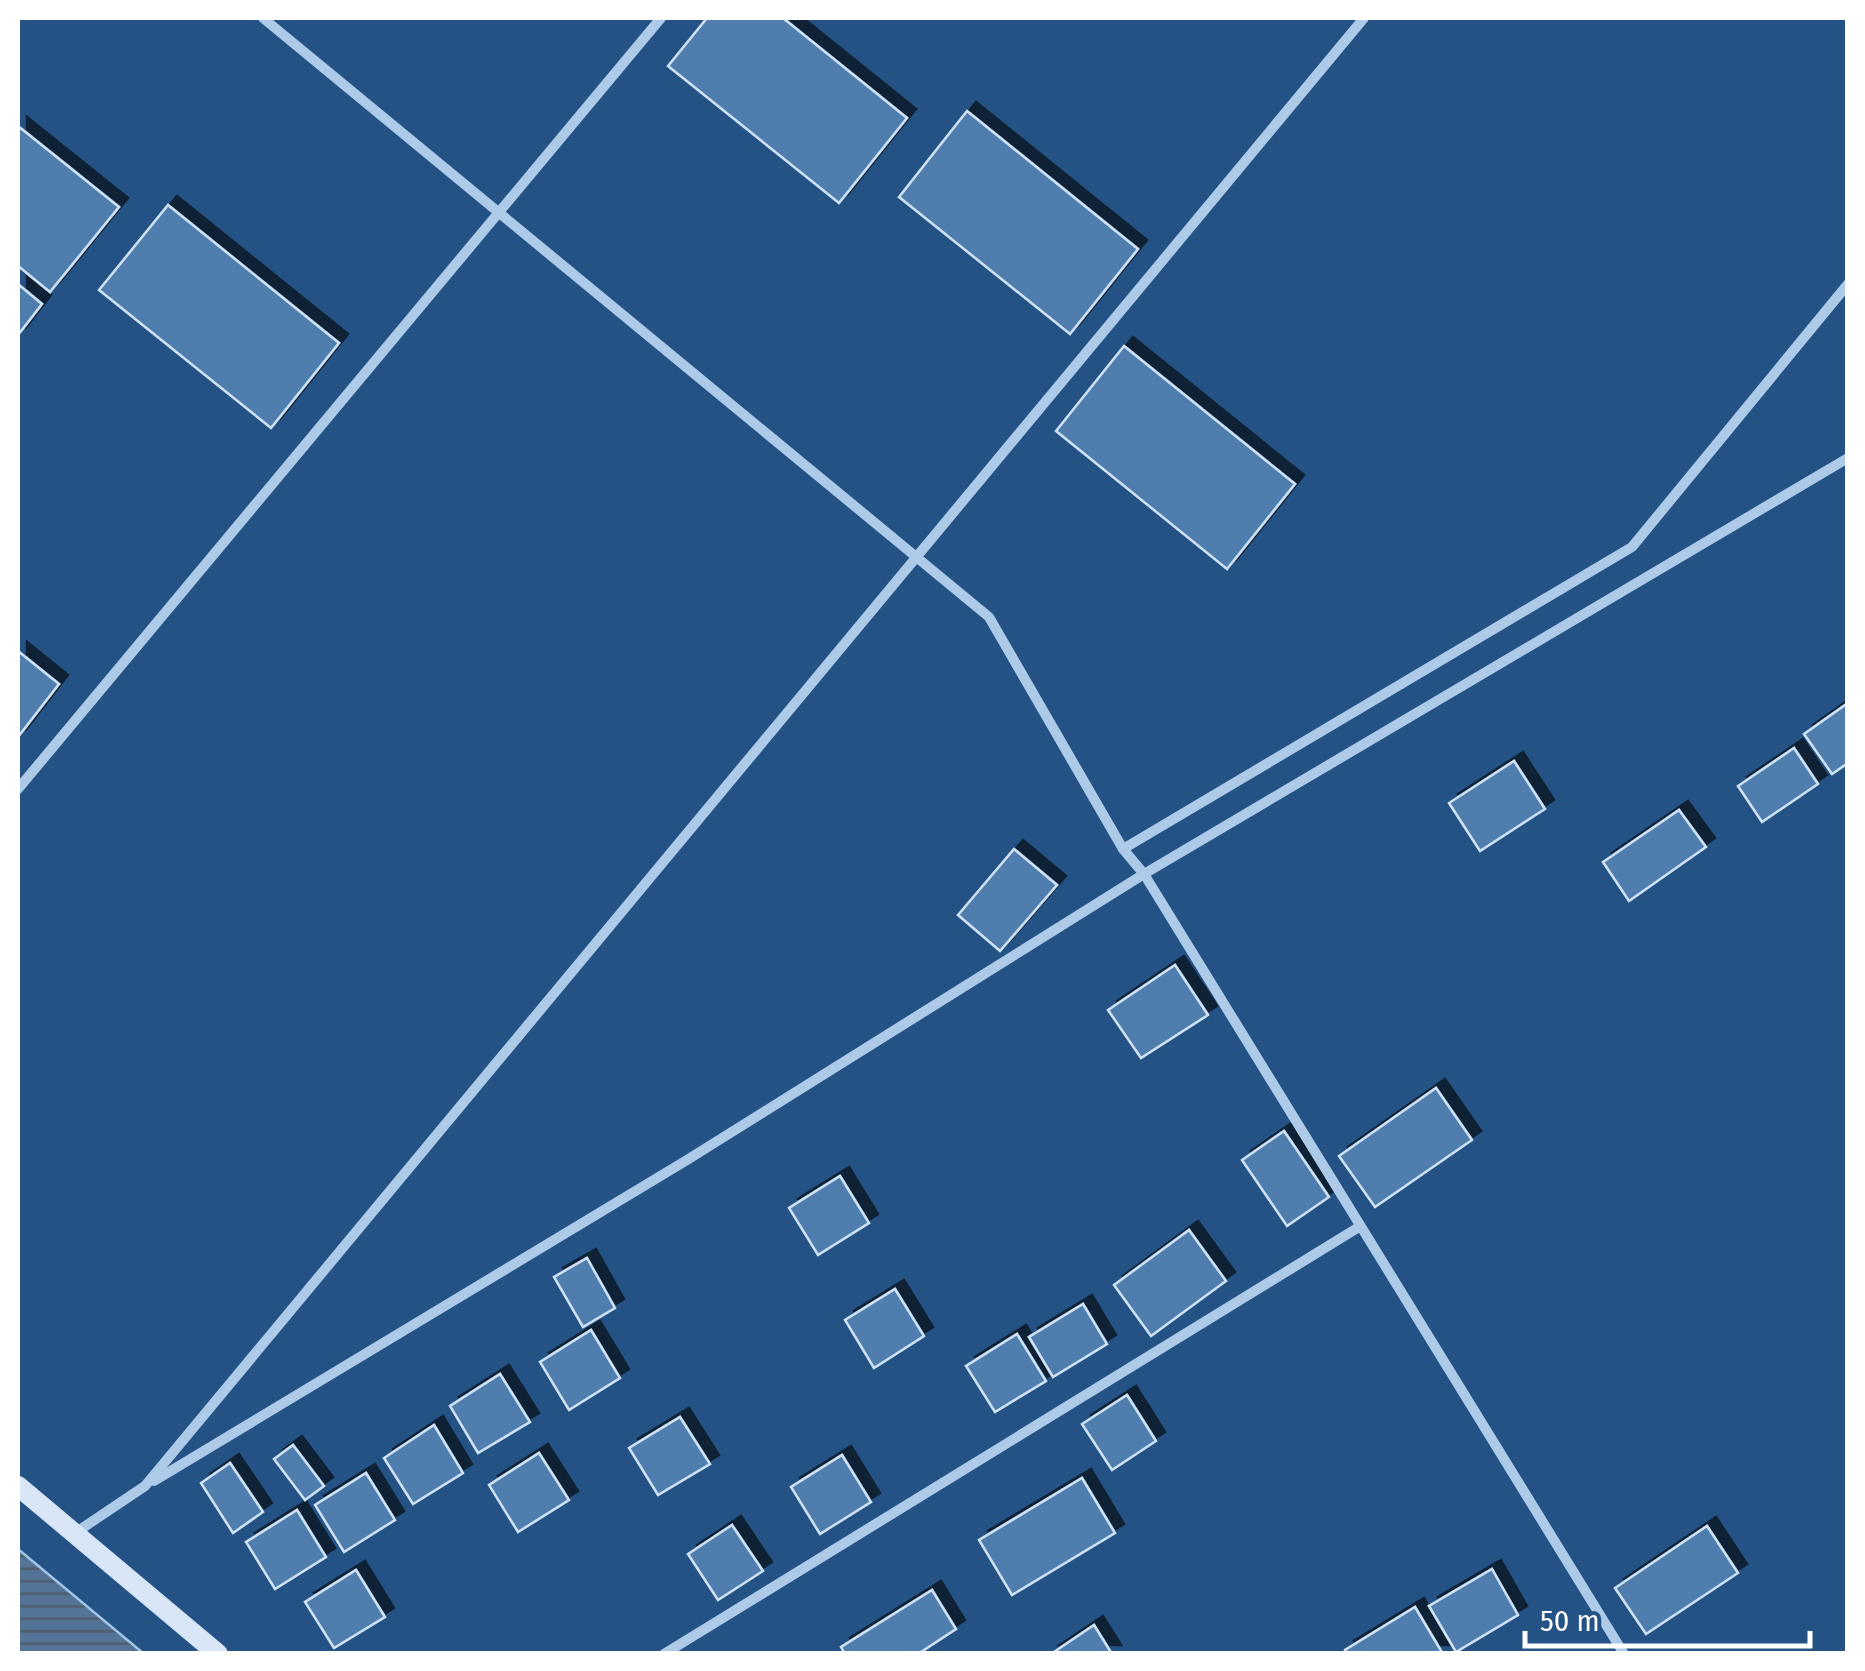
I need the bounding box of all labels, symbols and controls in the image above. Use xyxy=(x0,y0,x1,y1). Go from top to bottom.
scale bar xyxy=(1525,1586,1810,1648)
text: 50 m xyxy=(1540,1603,1600,1639)

